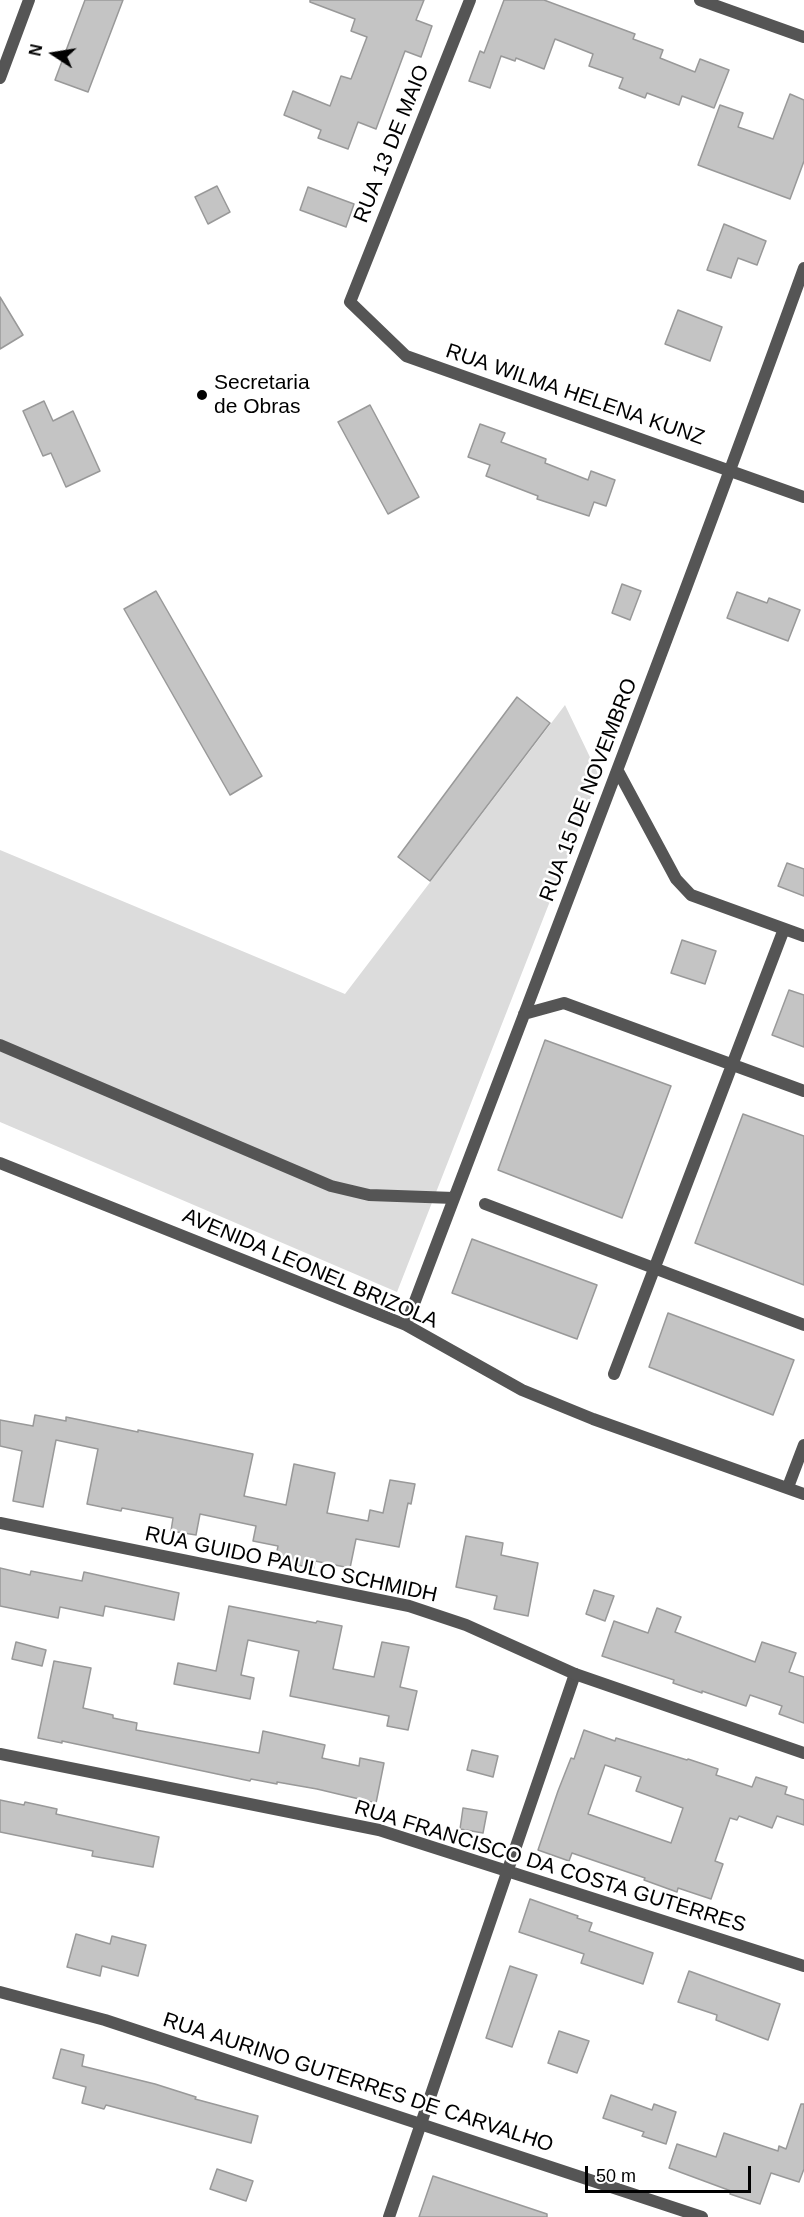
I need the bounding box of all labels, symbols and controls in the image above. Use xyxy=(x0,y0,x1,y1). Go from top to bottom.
north arrow xyxy=(24,24,84,84)
text: N xyxy=(26,43,45,58)
street label: RUA 13 DE MAIO xyxy=(349,61,435,227)
street label: RUA WILMA HELENA KUNZ xyxy=(442,339,708,451)
place label: Secretaria de Obras xyxy=(214,370,310,420)
marker: Secretaria de Obras xyxy=(195,388,209,402)
street label: RUA 15 DE NOVEMBRO xyxy=(535,675,643,905)
street label: AVENIDA LEONEL BRIZOLA xyxy=(178,1204,442,1334)
street label: RUA GUIDO PAULO SCHMIDH xyxy=(142,1522,440,1608)
street label: RUA FRANCISCO DA COSTA GUTERRES xyxy=(351,1795,749,1939)
street label: RUA AURINO GUTERRES DE CARVALHO xyxy=(160,2008,556,2158)
scale bar xyxy=(588,2154,754,2192)
text: 50 m xyxy=(596,2166,636,2186)

